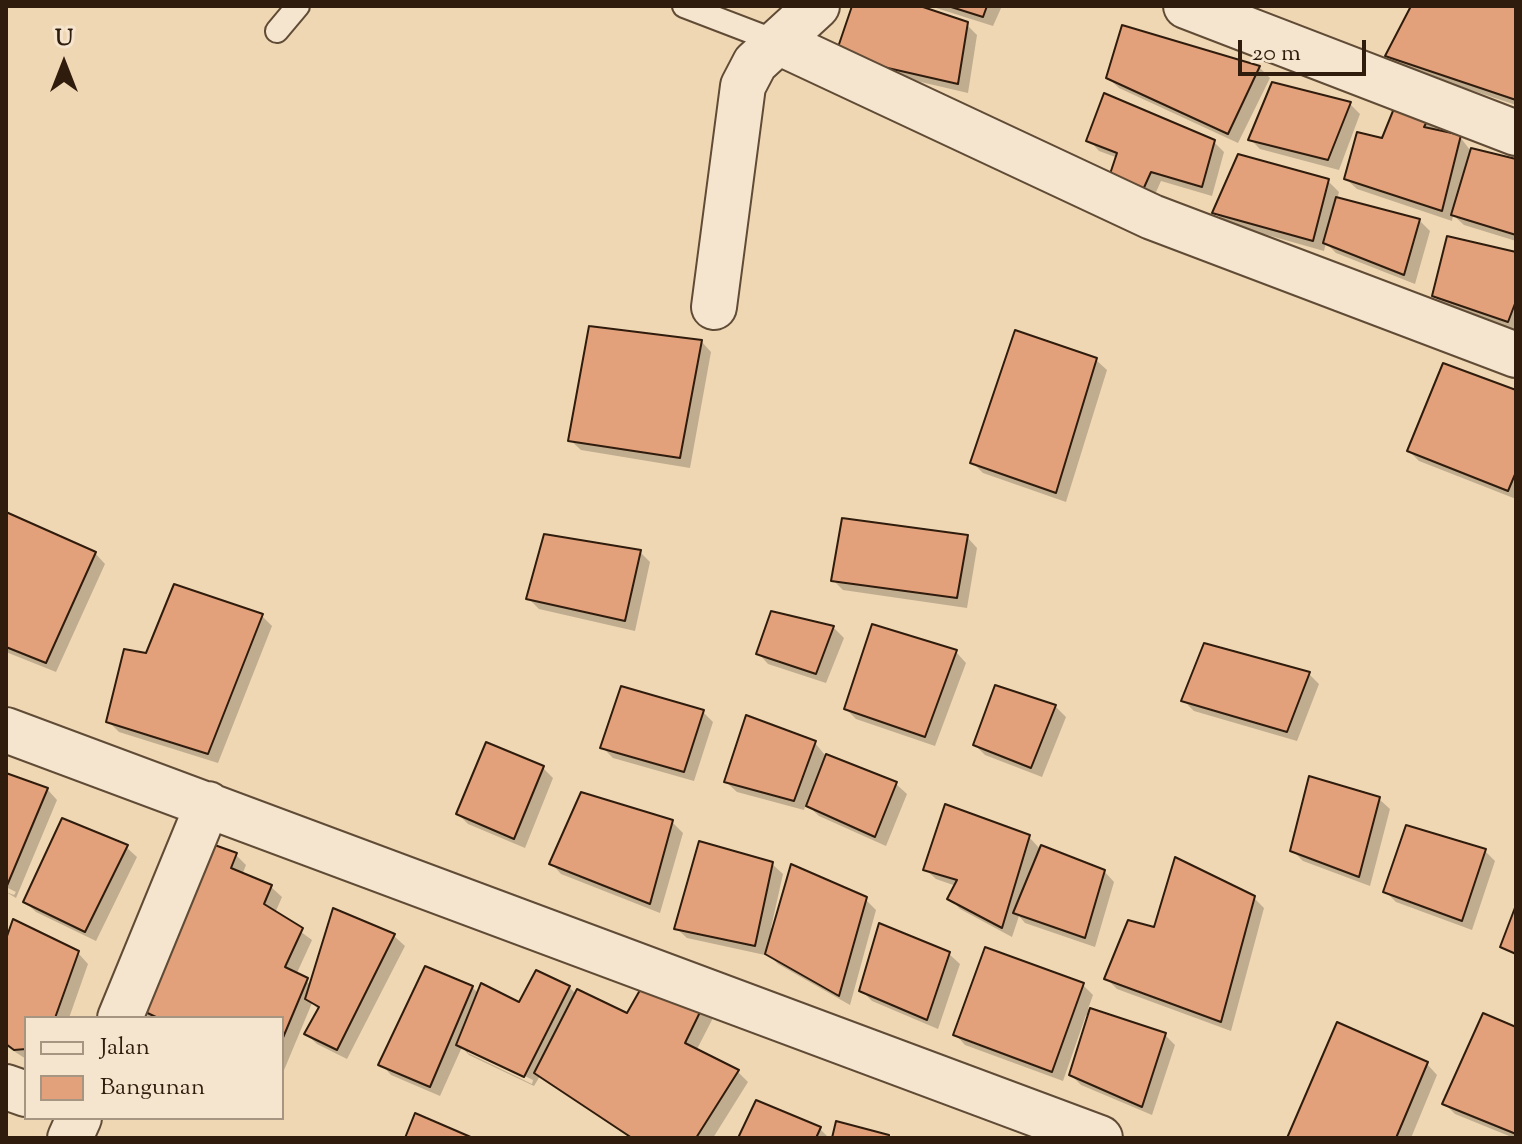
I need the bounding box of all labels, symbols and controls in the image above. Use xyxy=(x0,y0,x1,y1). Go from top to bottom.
north arrow xyxy=(24,24,104,104)
text: U xyxy=(55,24,73,56)
scale bar xyxy=(1242,24,1370,74)
text: 20 m xyxy=(1252,37,1301,71)
legend xyxy=(24,1016,284,1120)
text: Jalan xyxy=(100,1031,150,1065)
text: Bangunan xyxy=(100,1071,205,1105)

